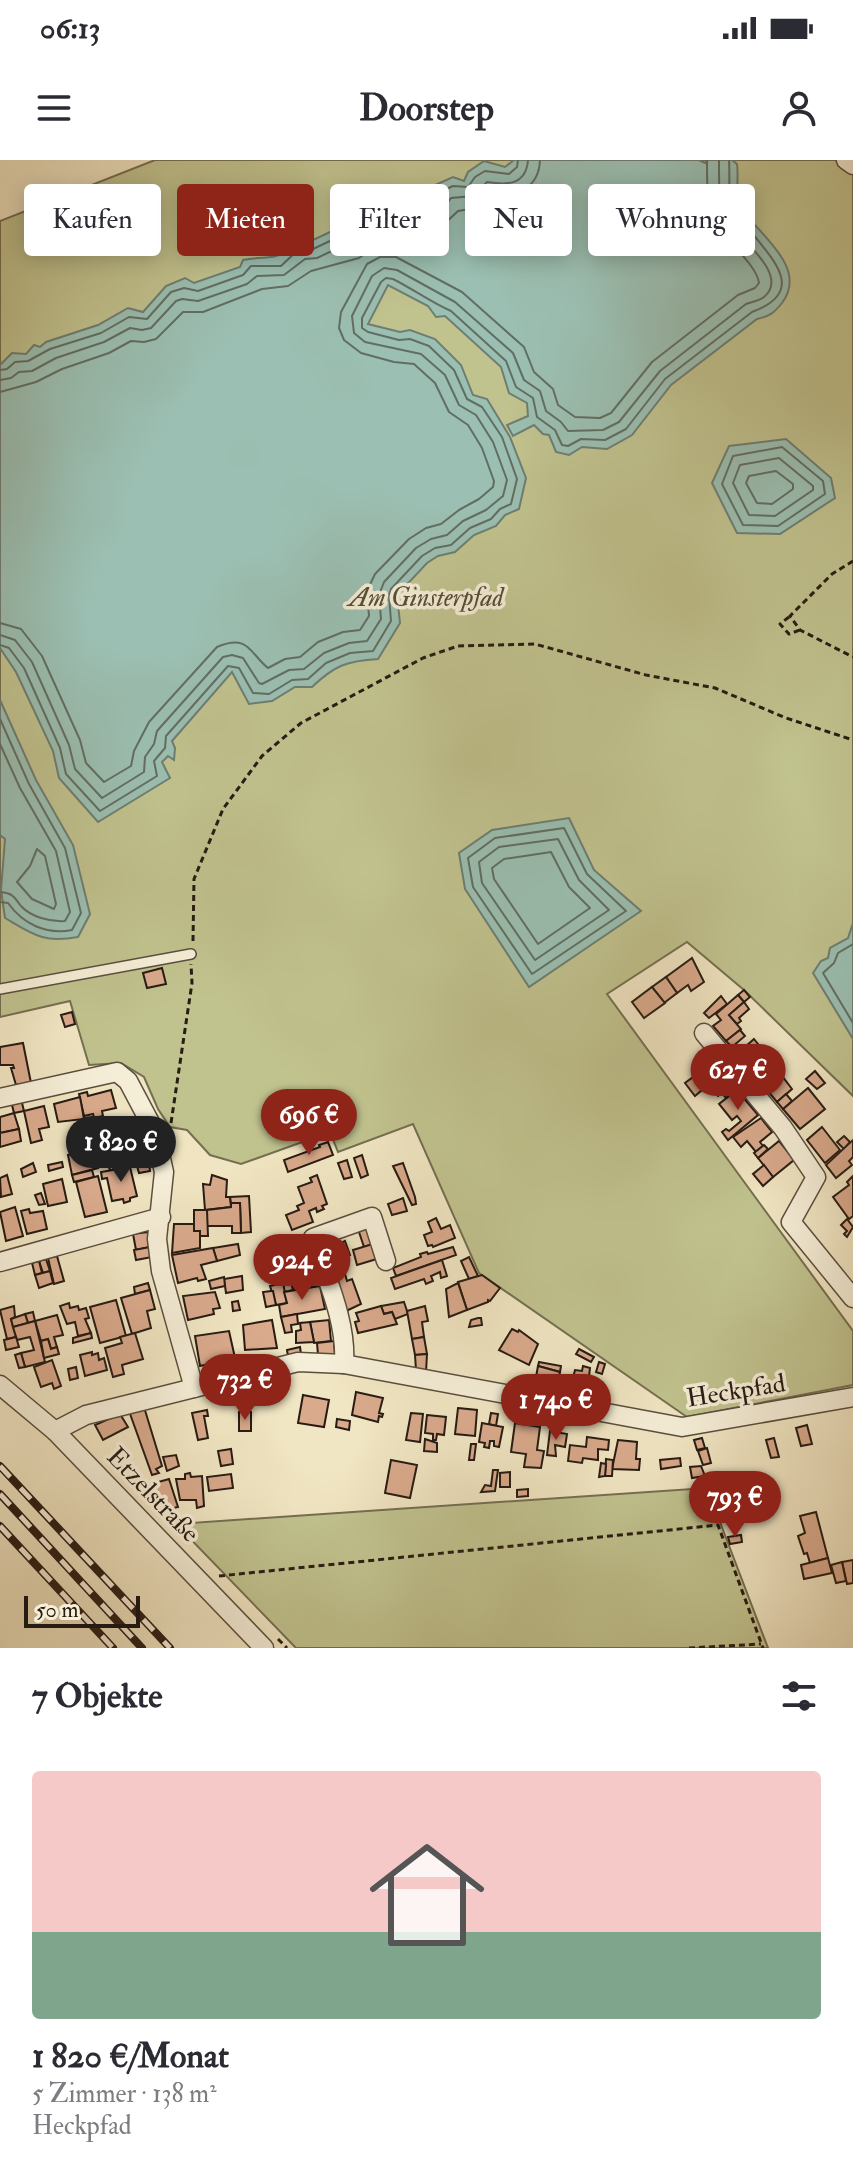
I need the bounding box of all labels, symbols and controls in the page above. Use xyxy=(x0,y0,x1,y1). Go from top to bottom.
text: 06:13 xyxy=(40,10,100,47)
icon: menu xyxy=(32,86,76,130)
text: Doorstep xyxy=(359,86,494,131)
icon: person xyxy=(777,86,821,130)
chip: Kaufen xyxy=(24,184,161,256)
chip: Mieten xyxy=(177,184,314,256)
chip: Filter xyxy=(330,184,449,256)
chip: Neu xyxy=(465,184,572,256)
chip: Wohnung xyxy=(588,184,755,256)
park label: Am Ginsterpfad xyxy=(346,582,505,614)
pin: 627 € xyxy=(682,1044,794,1112)
text: 627 € xyxy=(709,1054,767,1086)
pin: 696 € xyxy=(253,1089,365,1157)
text: 696 € xyxy=(279,1099,339,1131)
pin: 1 820 € xyxy=(47,1116,195,1184)
text: 1 820 € xyxy=(84,1126,158,1158)
pin: 924 € xyxy=(246,1234,358,1302)
text: 924 € xyxy=(271,1244,333,1276)
pin: 732 € xyxy=(189,1354,301,1422)
text: 732 € xyxy=(217,1364,273,1396)
street label: Heckpfad xyxy=(684,1367,788,1416)
pin: 1 740 € xyxy=(482,1374,630,1442)
text: 1 740 € xyxy=(519,1384,593,1416)
street label: Etzelstraße xyxy=(100,1441,206,1549)
pin: 793 € xyxy=(679,1471,791,1539)
text: 793 € xyxy=(707,1481,763,1513)
scale bar xyxy=(24,1592,140,1628)
text: 50 m xyxy=(36,1596,78,1624)
icon: filters xyxy=(777,1674,821,1718)
text: 7 Objekte xyxy=(32,1675,162,1718)
icon: home xyxy=(355,1823,499,1967)
text: 1 820 €/Monat xyxy=(32,2035,229,2078)
text: 5 Zimmer · 138 m² xyxy=(32,2078,217,2110)
text: Heckpfad xyxy=(32,2110,132,2142)

